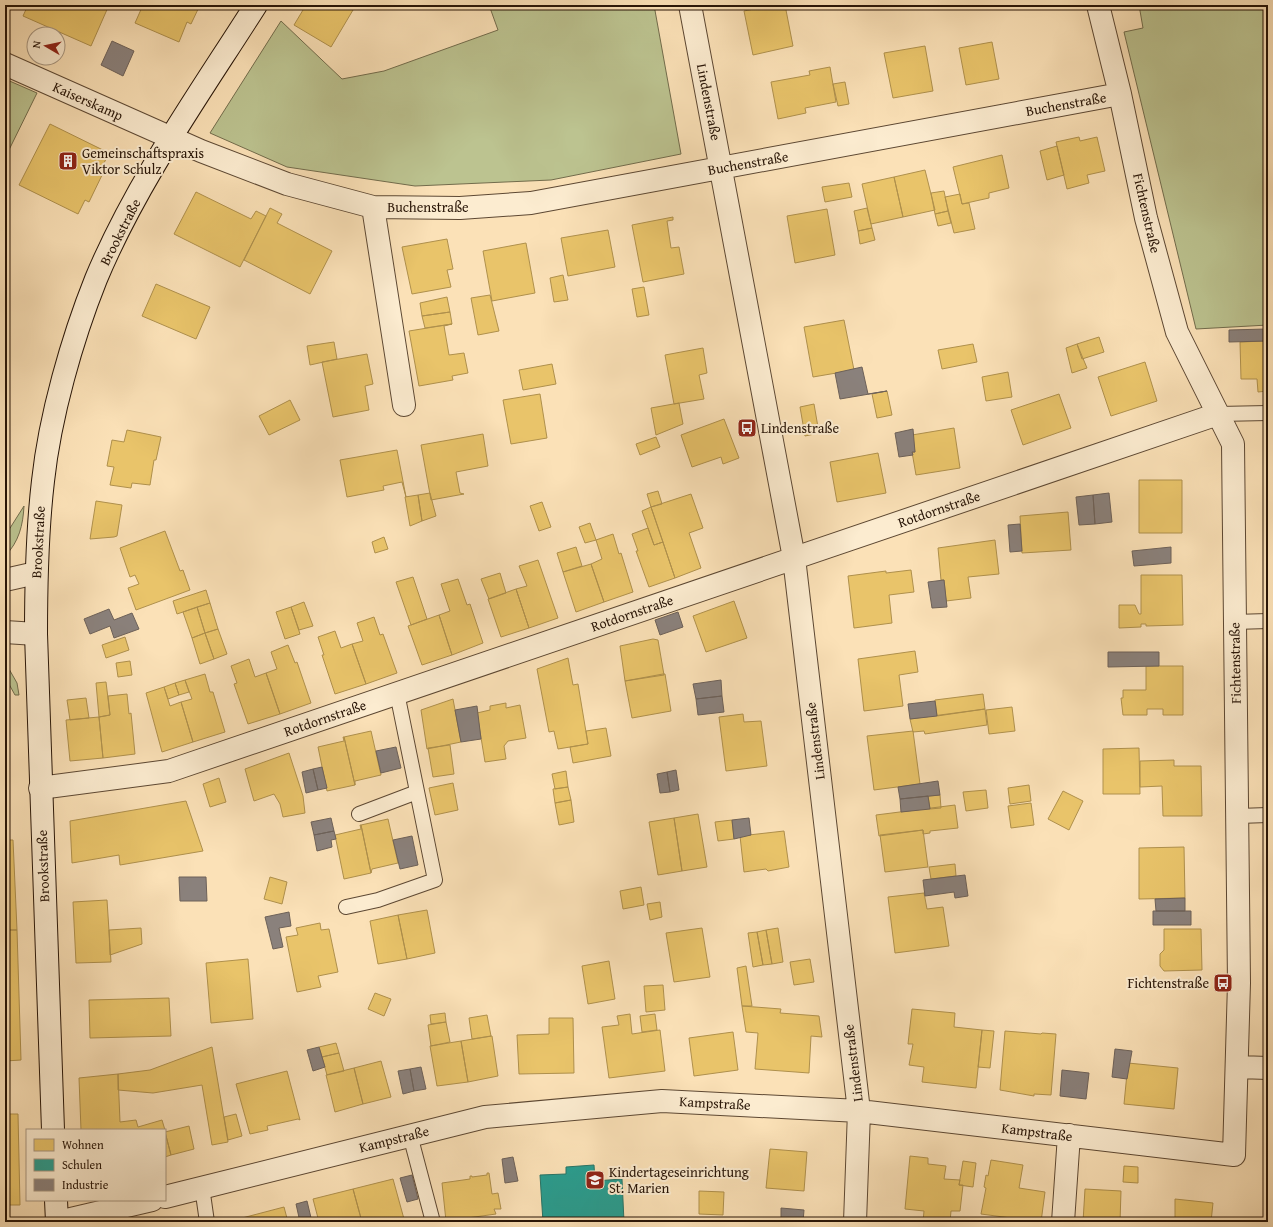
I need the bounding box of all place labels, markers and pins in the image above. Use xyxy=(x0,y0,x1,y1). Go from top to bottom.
place label: Gemeinschaftspraxis Viktor Schulz xyxy=(82,143,204,179)
building icon: Gemeinschaftspraxis Viktor Schulz xyxy=(57,150,79,172)
bus stop icon: Lindenstraße xyxy=(736,417,758,439)
place label: Lindenstraße xyxy=(761,418,839,438)
bus stop icon: Fichtenstraße xyxy=(1212,972,1234,994)
place label: Fichtenstraße xyxy=(1127,973,1209,993)
place label: Kindertageseinrichtung St. Marien xyxy=(609,1162,749,1198)
school or university icon: Kindertageseinrichtung St. Marien xyxy=(584,1169,606,1191)

